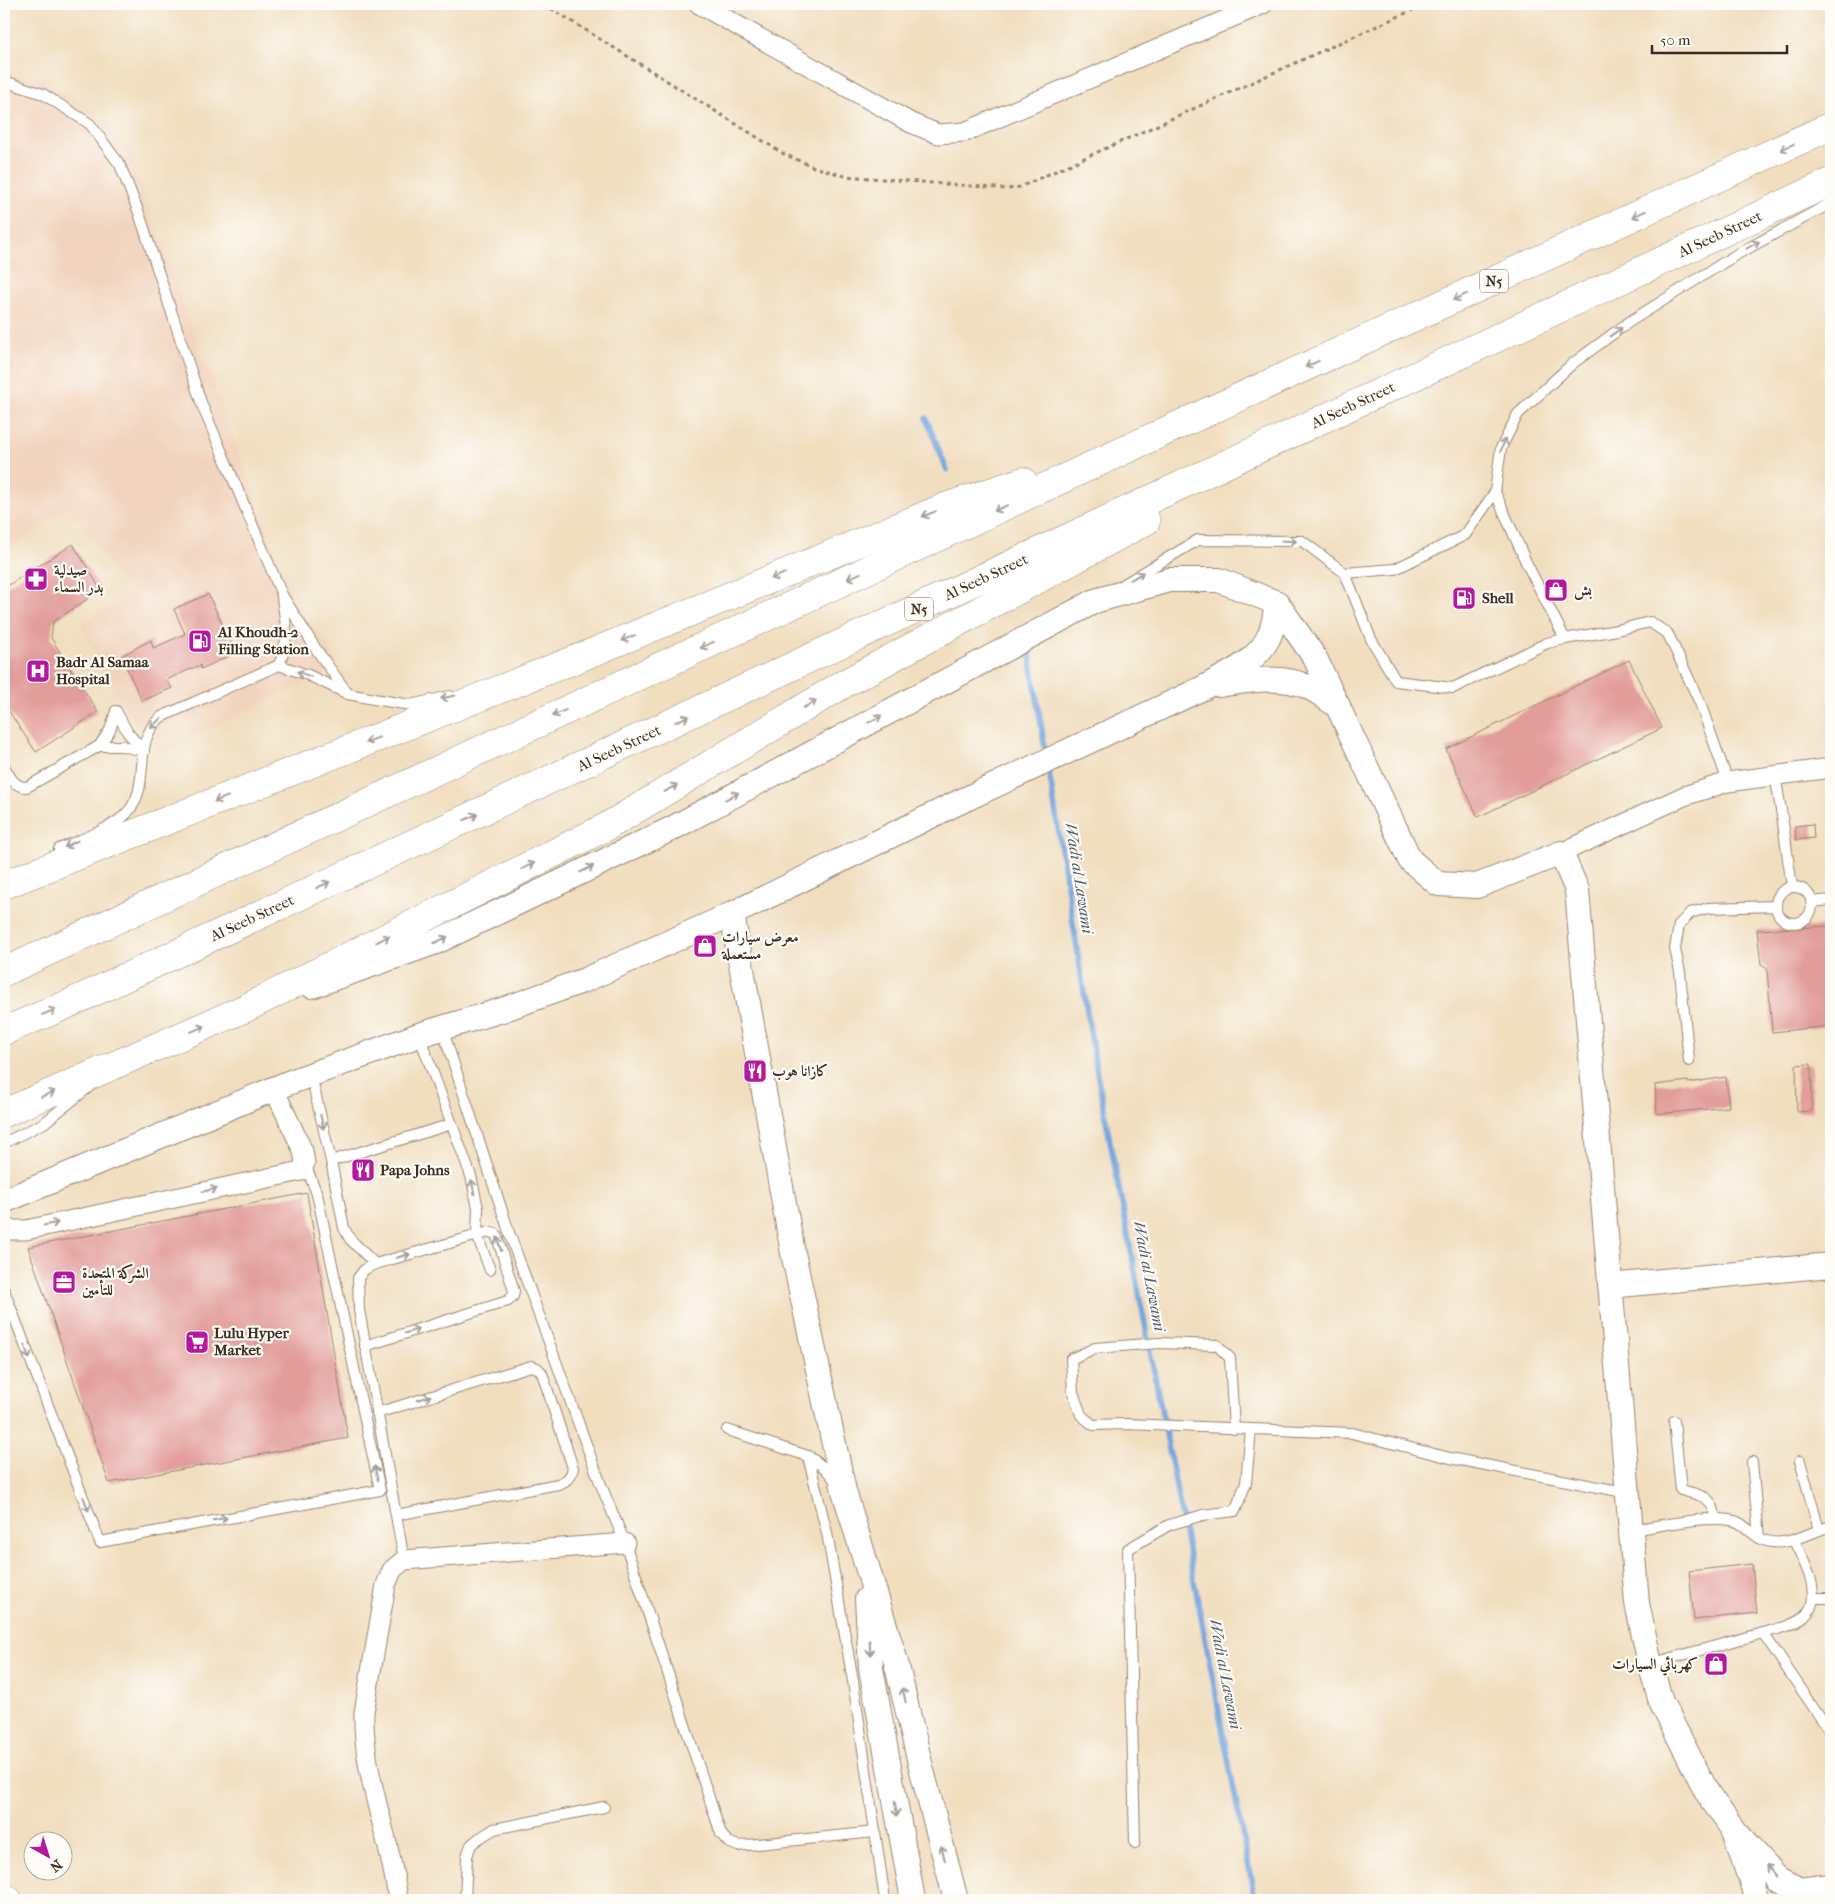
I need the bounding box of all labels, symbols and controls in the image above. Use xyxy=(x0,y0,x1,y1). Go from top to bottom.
scale bar xyxy=(1652,22,1788,54)
text: 50 m xyxy=(1660,31,1691,49)
one-way arrow xyxy=(1780,142,1795,152)
street label: Al Seeb Street xyxy=(1674,206,1765,262)
one-way arrow xyxy=(1632,210,1647,220)
one-way arrow xyxy=(1746,240,1761,250)
road number: N5 xyxy=(1480,270,1508,292)
one-way arrow xyxy=(1453,292,1468,302)
one-way arrow xyxy=(1609,326,1622,337)
one-way arrow xyxy=(1305,360,1320,370)
street label: Al Seeb Street xyxy=(1307,377,1398,433)
one-way arrow xyxy=(1499,438,1508,453)
one-way arrow xyxy=(994,503,1009,513)
one-way arrow xyxy=(921,511,936,520)
one-way arrow xyxy=(1281,536,1297,545)
street label: Al Seeb Street xyxy=(940,549,1031,605)
place label: صيدلية بدر السماء xyxy=(54,561,103,596)
pharmacy icon: صيدلية بدر السماء xyxy=(23,566,49,592)
one-way arrow xyxy=(1129,571,1143,581)
one-way arrow xyxy=(771,572,786,581)
one-way arrow xyxy=(847,572,862,582)
shop icon: بش xyxy=(1543,577,1569,603)
place label: بش xyxy=(1574,581,1592,600)
fuel station icon: Shell xyxy=(1451,585,1477,611)
place label: Shell xyxy=(1482,589,1515,607)
road number: N5 xyxy=(905,598,933,620)
place label: Al Khoudh-2 Filling Station xyxy=(217,623,309,658)
fuel station icon: Al Khoudh-2 Filling Station xyxy=(187,628,213,654)
one-way arrow xyxy=(621,634,636,643)
one-way arrow xyxy=(700,640,715,650)
place label: Badr Al Samaa Hospital xyxy=(56,653,150,688)
hospital icon: Badr Al Samaa Hospital xyxy=(25,658,51,684)
one-way arrow xyxy=(297,669,312,678)
one-way arrow xyxy=(441,692,457,702)
one-way arrow xyxy=(803,698,817,708)
one-way arrow xyxy=(552,709,567,719)
one-way arrow xyxy=(674,713,689,723)
one-way arrow xyxy=(868,714,883,724)
one-way arrow xyxy=(150,717,162,729)
street label: Al Seeb Street xyxy=(573,720,664,776)
one-way arrow xyxy=(365,736,380,745)
one-way arrow xyxy=(663,782,677,792)
one-way arrow xyxy=(724,791,739,800)
one-way arrow xyxy=(214,795,229,805)
one-way arrow xyxy=(463,811,478,821)
water label: Wadi al Lawami xyxy=(1061,821,1098,936)
one-way arrow xyxy=(64,840,79,849)
one-way arrow xyxy=(521,861,536,871)
one-way arrow xyxy=(579,864,594,874)
one-way arrow xyxy=(315,880,330,890)
street label: Al Seeb Street xyxy=(206,890,297,946)
place label: معرض سيارات مستعملة xyxy=(721,928,799,963)
shop icon: معرض سيارات مستعملة xyxy=(692,933,718,959)
one-way arrow xyxy=(375,934,390,943)
one-way arrow xyxy=(433,934,448,944)
one-way arrow xyxy=(41,1007,56,1016)
one-way arrow xyxy=(190,1024,205,1034)
restaurant icon: كازانا هوب xyxy=(742,1058,768,1084)
place label: كازانا هوب xyxy=(772,1062,828,1081)
one-way arrow xyxy=(41,1088,56,1097)
one-way arrow xyxy=(318,1114,327,1130)
restaurant icon: Papa Johns xyxy=(350,1157,376,1183)
place label: Papa Johns xyxy=(380,1161,450,1179)
one-way arrow xyxy=(468,1180,478,1196)
one-way arrow xyxy=(202,1185,218,1194)
one-way arrow xyxy=(43,1219,59,1228)
water label: Wadi al Lawami xyxy=(1130,1219,1170,1334)
one-way arrow xyxy=(494,1236,504,1252)
one-way arrow xyxy=(395,1251,411,1260)
place label: الشركة المتحدة للتأمين xyxy=(82,1264,149,1299)
office icon: الشركة المتحدة للتأمين xyxy=(51,1269,77,1295)
place label: Lulu Hyper Market xyxy=(213,1324,289,1359)
one-way arrow xyxy=(403,1326,419,1336)
supermarket icon: Lulu Hyper Market xyxy=(184,1329,210,1355)
one-way arrow xyxy=(23,1344,33,1359)
one-way arrow xyxy=(416,1393,432,1403)
one-way arrow xyxy=(371,1465,380,1481)
one-way arrow xyxy=(82,1495,91,1511)
one-way arrow xyxy=(212,1514,228,1524)
water label: Wadi al Lawami xyxy=(1206,1617,1246,1732)
one-way arrow xyxy=(865,1640,874,1656)
shop icon: كهربائي السيارات xyxy=(1703,1651,1729,1677)
place label: كهربائي السيارات xyxy=(1612,1655,1698,1676)
one-way arrow xyxy=(899,1688,908,1704)
one-way arrow xyxy=(892,1800,902,1816)
north arrow xyxy=(22,1832,72,1882)
one-way arrow xyxy=(938,1846,948,1862)
text: N xyxy=(46,1856,65,1876)
one-way arrow xyxy=(1765,1865,1777,1878)

